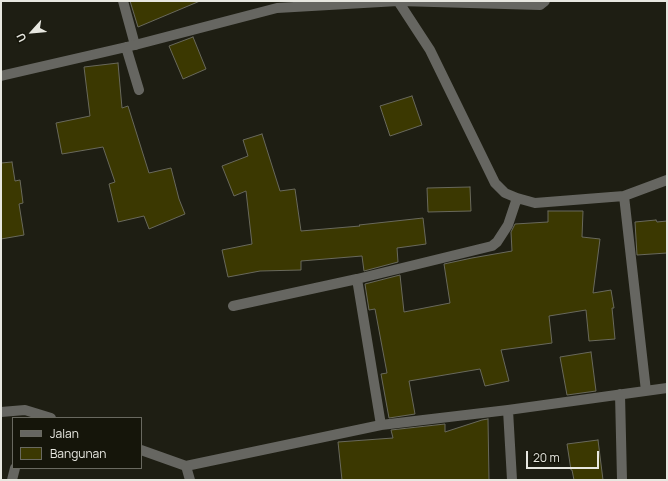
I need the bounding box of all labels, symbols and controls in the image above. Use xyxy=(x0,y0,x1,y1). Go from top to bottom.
north arrow xyxy=(12,12,52,52)
text: U xyxy=(12,31,29,45)
legend xyxy=(12,417,142,469)
text: Jalan xyxy=(50,425,79,442)
scale bar xyxy=(528,443,601,469)
text: Bangunan xyxy=(50,445,106,462)
text: 20 m xyxy=(533,449,560,466)

